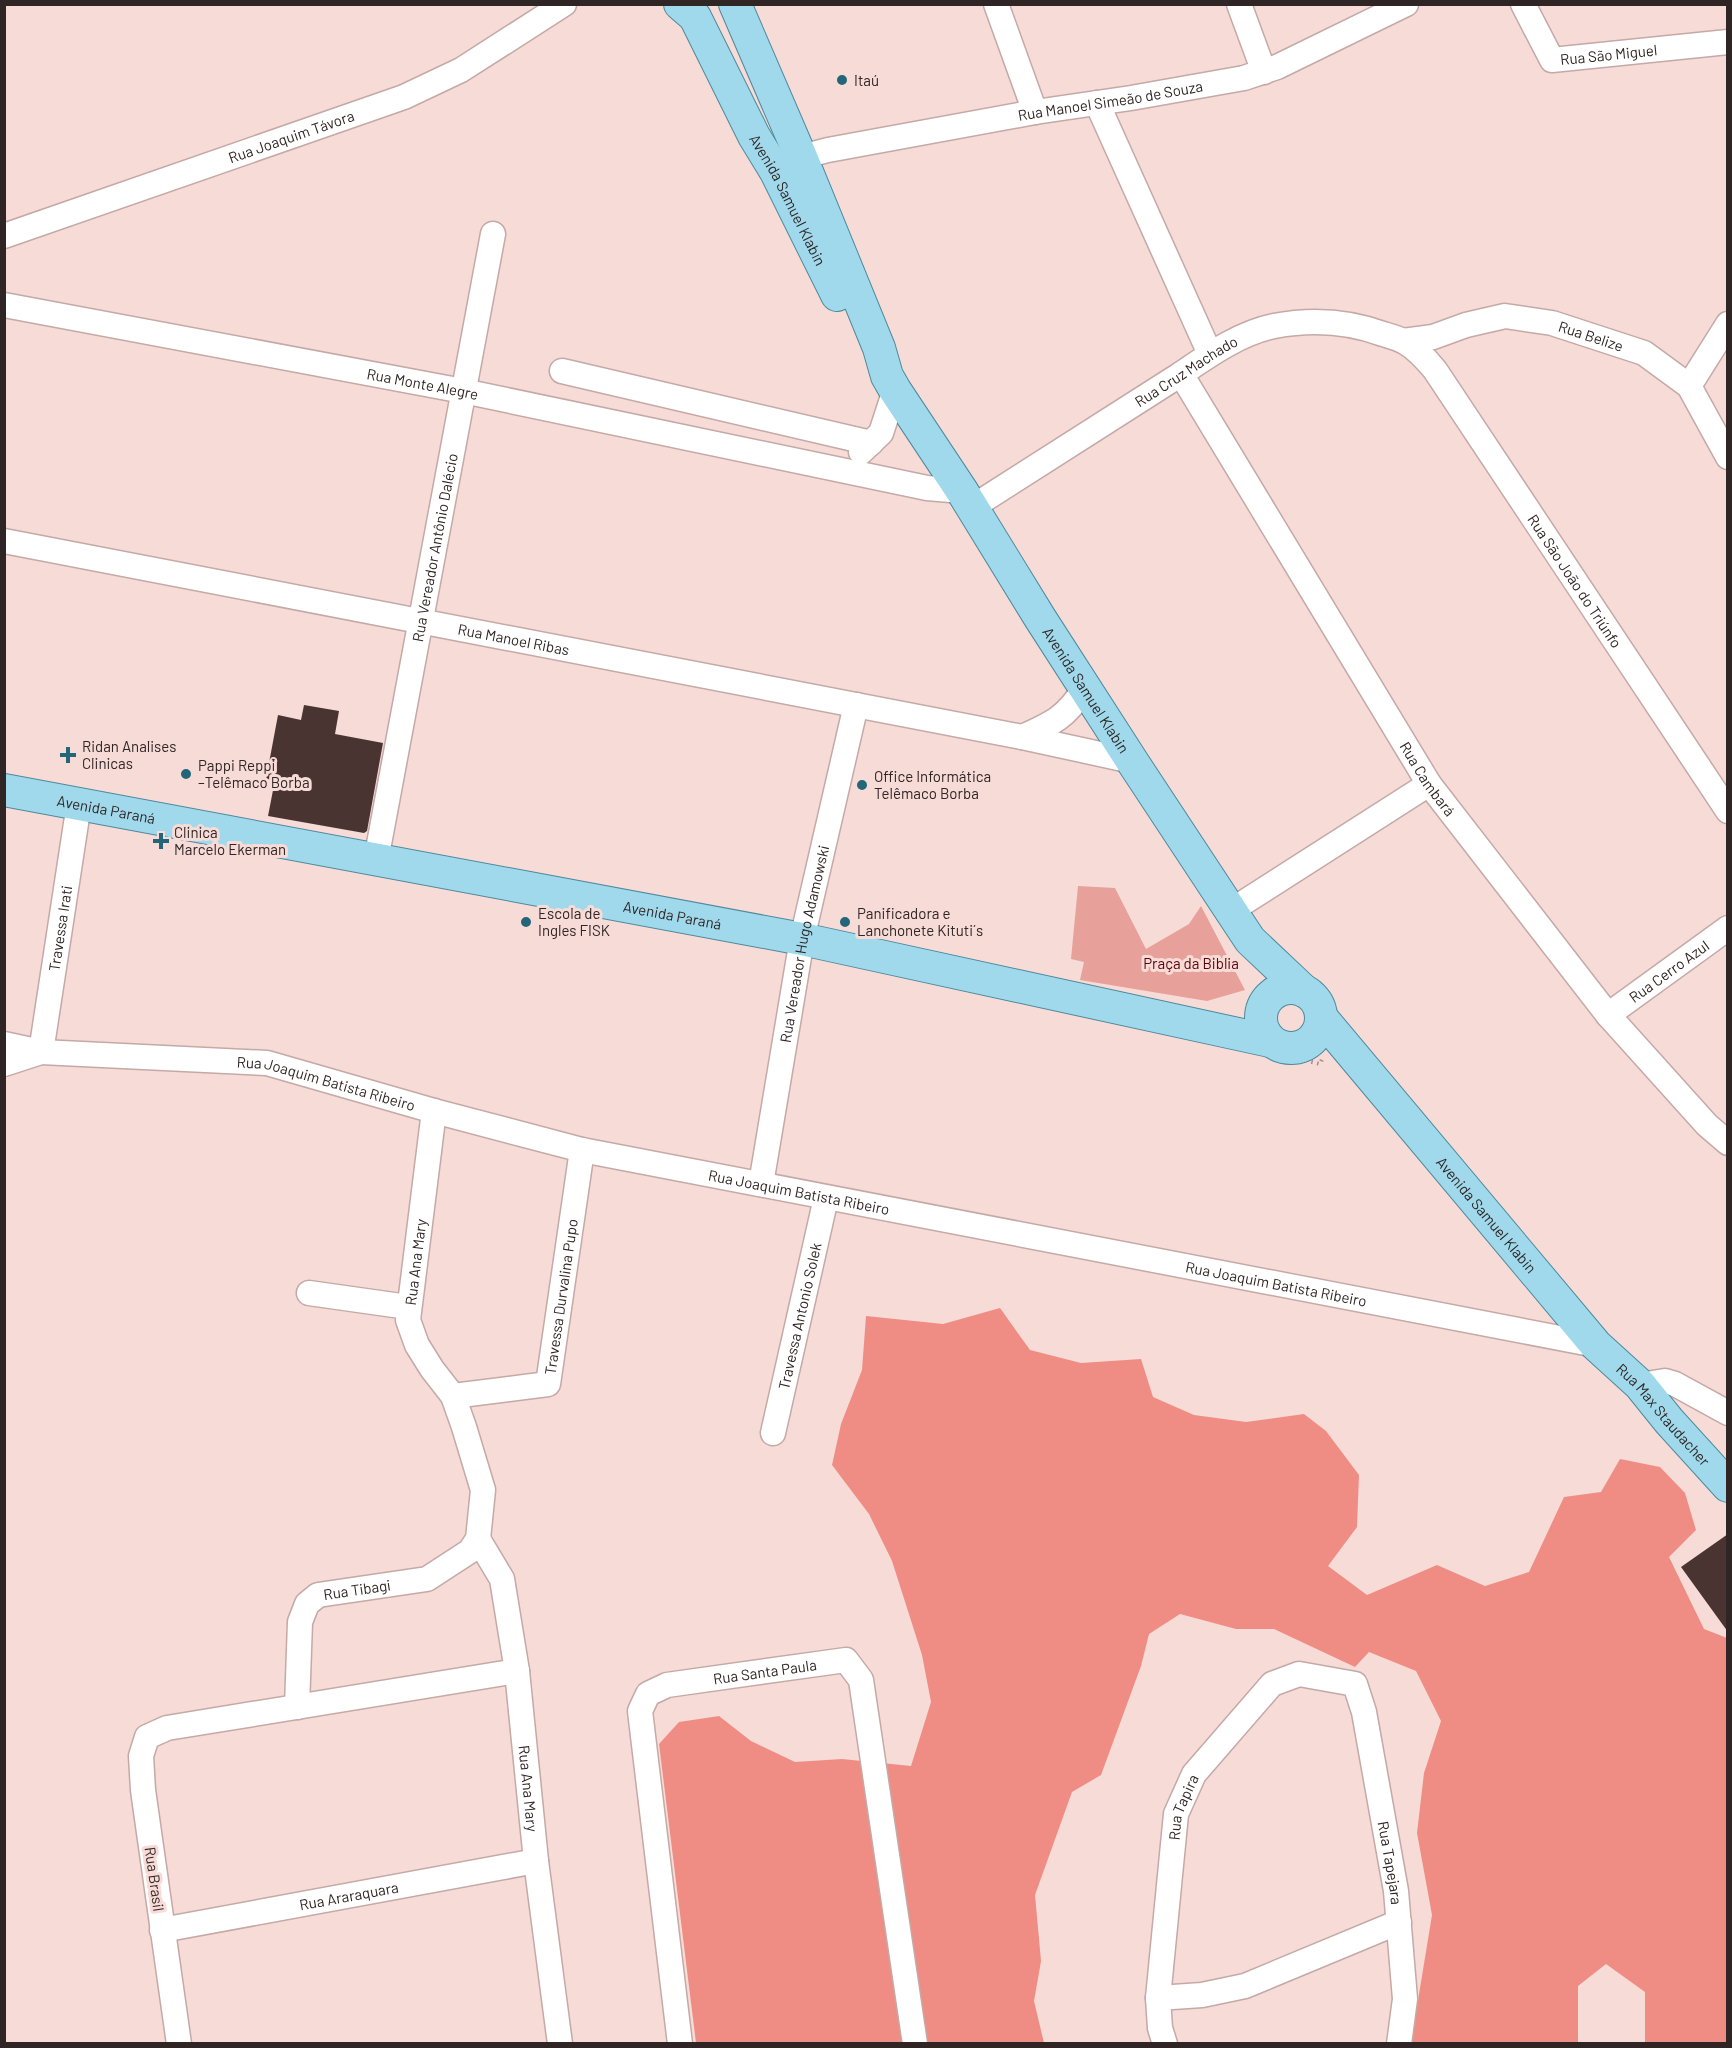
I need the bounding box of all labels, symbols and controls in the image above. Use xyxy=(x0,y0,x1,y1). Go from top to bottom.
street label: Rua São Miguel xyxy=(1559,40,1658,68)
place label: Itaú xyxy=(854,71,879,89)
marker: Itaú xyxy=(835,73,849,87)
street label: Rua Manoel Simeão de Souza xyxy=(1016,76,1204,124)
street label: Rua Joaquim Távora xyxy=(226,106,356,166)
street label: Avenida Samuel Klabin xyxy=(746,131,830,268)
street label: Rua Belize xyxy=(1556,317,1626,355)
street label: Rua Cruz Machado xyxy=(1131,332,1240,410)
street label: Rua Monte Alegre xyxy=(365,364,480,403)
street label: Rua Vereador Antônio Dalécio xyxy=(408,452,461,643)
street label: Rua São João do Triúnfo xyxy=(1524,511,1626,651)
street label: Rua Manoel Ribas xyxy=(456,620,571,659)
street label: Avenida Samuel Klabin xyxy=(1039,624,1133,756)
place label: Ridan Analises Clinicas xyxy=(82,737,176,772)
street label: Rua Cambará xyxy=(1396,738,1459,819)
marker: Ridan Analises Clinicas xyxy=(59,746,77,764)
place label: Pappi Reppi –Telêmaco Borba xyxy=(198,756,310,791)
marker: Pappi Reppi –Telêmaco Borba xyxy=(179,767,193,781)
place label: Office Informática Telêmaco Borba xyxy=(874,767,991,802)
marker: Office Informática Telêmaco Borba xyxy=(855,778,869,792)
street label: Avenida Paraná xyxy=(56,791,157,827)
place label: Clinica Marcelo Ekerman xyxy=(174,823,286,858)
marker: Clinica Marcelo Ekerman xyxy=(152,832,170,850)
street label: Rua Vereador Hugo Adamowski xyxy=(776,843,832,1044)
street label: Travessa Irati xyxy=(44,884,75,973)
street label: Avenida Paraná xyxy=(622,897,723,933)
place label: Escola de Ingles FISK xyxy=(538,904,610,939)
place label: Panificadora e Lanchonete Kituti´s xyxy=(857,904,983,939)
marker: Escola de Ingles FISK xyxy=(519,915,533,929)
marker: Panificadora e Lanchonete Kituti´s xyxy=(838,915,852,929)
street label: Rua Cerro Azul xyxy=(1625,936,1712,1006)
park label: Praça da Biblia xyxy=(1143,954,1239,972)
street label: Rua Joaquim Batista Ribeiro xyxy=(236,1053,417,1114)
street label: Avenida Samuel Klabin xyxy=(1433,1153,1541,1276)
street label: Rua Joaquim Batista Ribeiro xyxy=(707,1166,891,1218)
street label: Travessa Durvalina Pupo xyxy=(540,1217,581,1376)
street label: Rua Ana Mary xyxy=(401,1218,430,1306)
street label: Travessa Antonio Solek xyxy=(774,1240,825,1391)
street label: Rua Joaquim Batista Ribeiro xyxy=(1184,1257,1368,1310)
street label: Rua Max Staudacher xyxy=(1613,1359,1714,1470)
street label: Rua Tibagi xyxy=(322,1575,392,1603)
street label: Rua Santa Paula xyxy=(712,1655,818,1687)
street label: Rua Ana Mary xyxy=(515,1744,542,1833)
street label: Rua Tapira xyxy=(1164,1771,1202,1841)
street label: Rua Tapejara xyxy=(1375,1820,1406,1905)
street label: Rua Brasil xyxy=(142,1846,168,1912)
street label: Rua Araraquara xyxy=(298,1878,400,1913)

